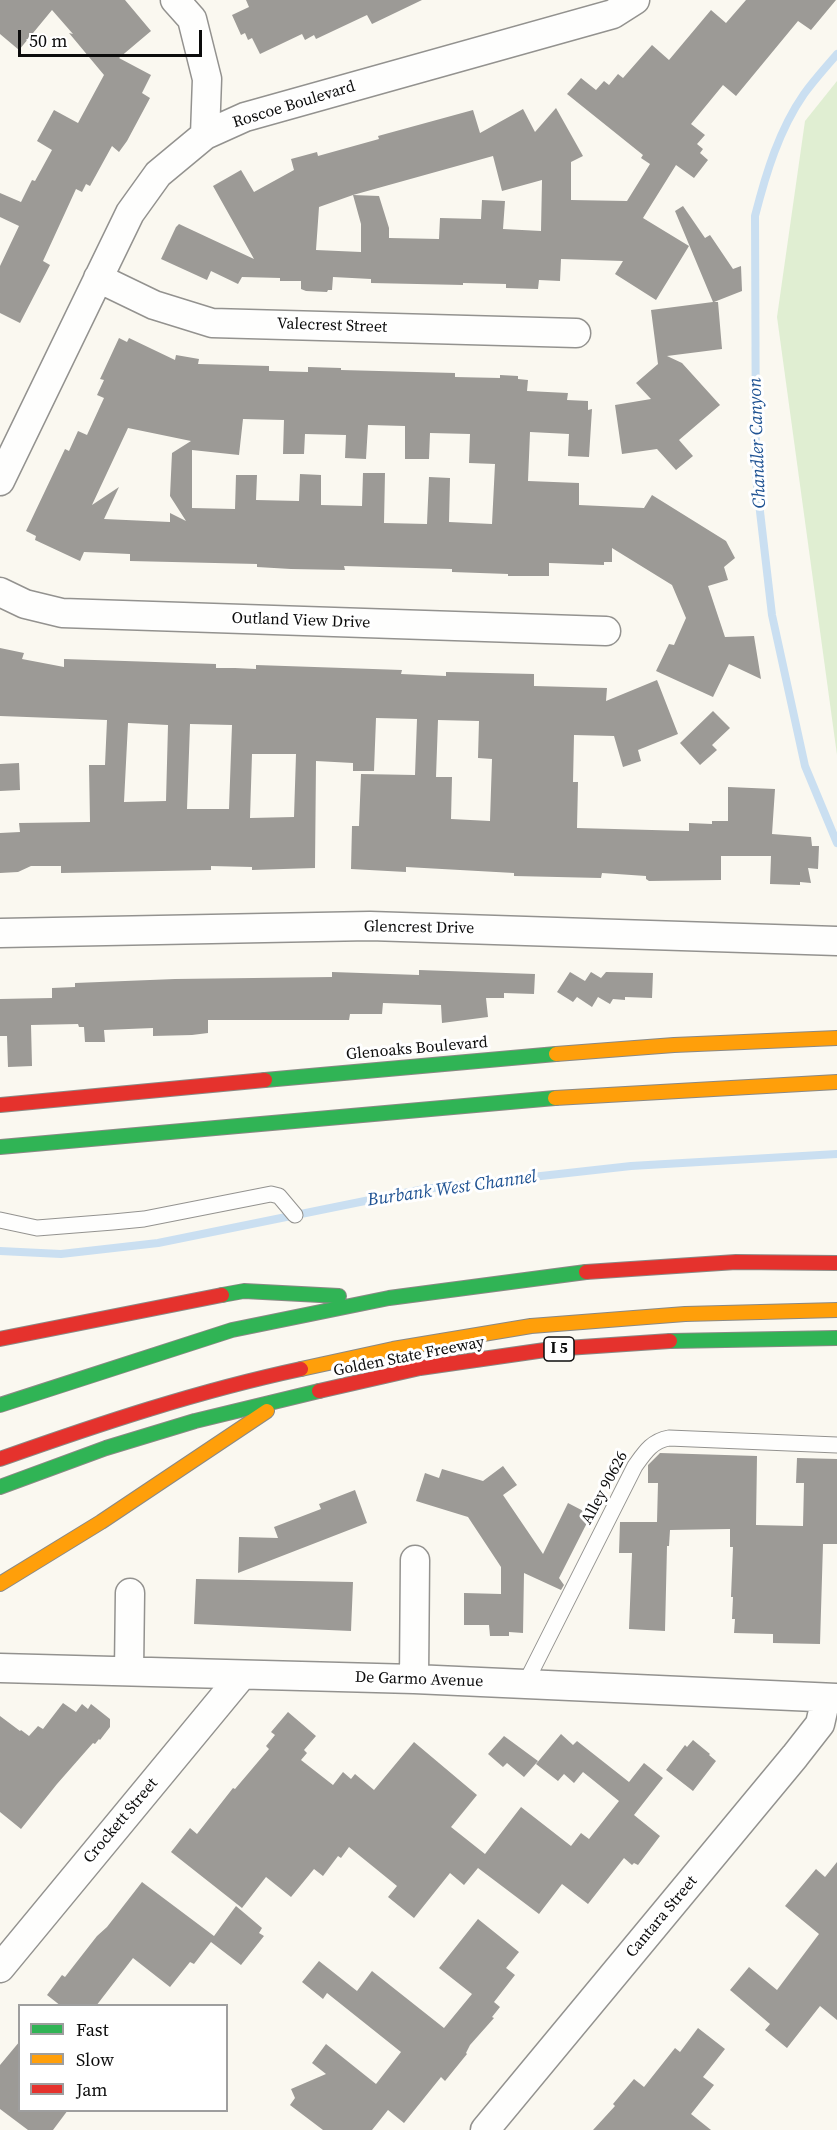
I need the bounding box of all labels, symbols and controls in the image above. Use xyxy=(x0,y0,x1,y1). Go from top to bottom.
scale bar xyxy=(21,18,206,56)
text: 50 m xyxy=(29,28,67,53)
street label: Roscoe Boulevard xyxy=(231,77,357,133)
street label: Valecrest Street xyxy=(277,314,387,338)
water label: Chandler Canyon xyxy=(745,377,771,509)
street label: Outland View Drive xyxy=(231,609,371,633)
street label: Glencrest Drive xyxy=(364,917,474,939)
street label: Glenoaks Boulevard xyxy=(345,1033,489,1065)
water label: Burbank West Channel xyxy=(366,1166,538,1212)
street label: Golden State Freeway xyxy=(332,1333,486,1381)
road number: I 5 xyxy=(544,1337,574,1361)
street label: Alley 90626 xyxy=(578,1448,632,1528)
street label: De Garmo Avenue xyxy=(354,1668,484,1692)
street label: Crockett Street xyxy=(80,1774,162,1868)
street label: Cantara Street xyxy=(622,1872,702,1962)
legend xyxy=(18,2004,228,2112)
text: Fast xyxy=(76,2017,109,2042)
text: Slow xyxy=(76,2047,114,2072)
text: Jam xyxy=(76,2077,108,2102)

